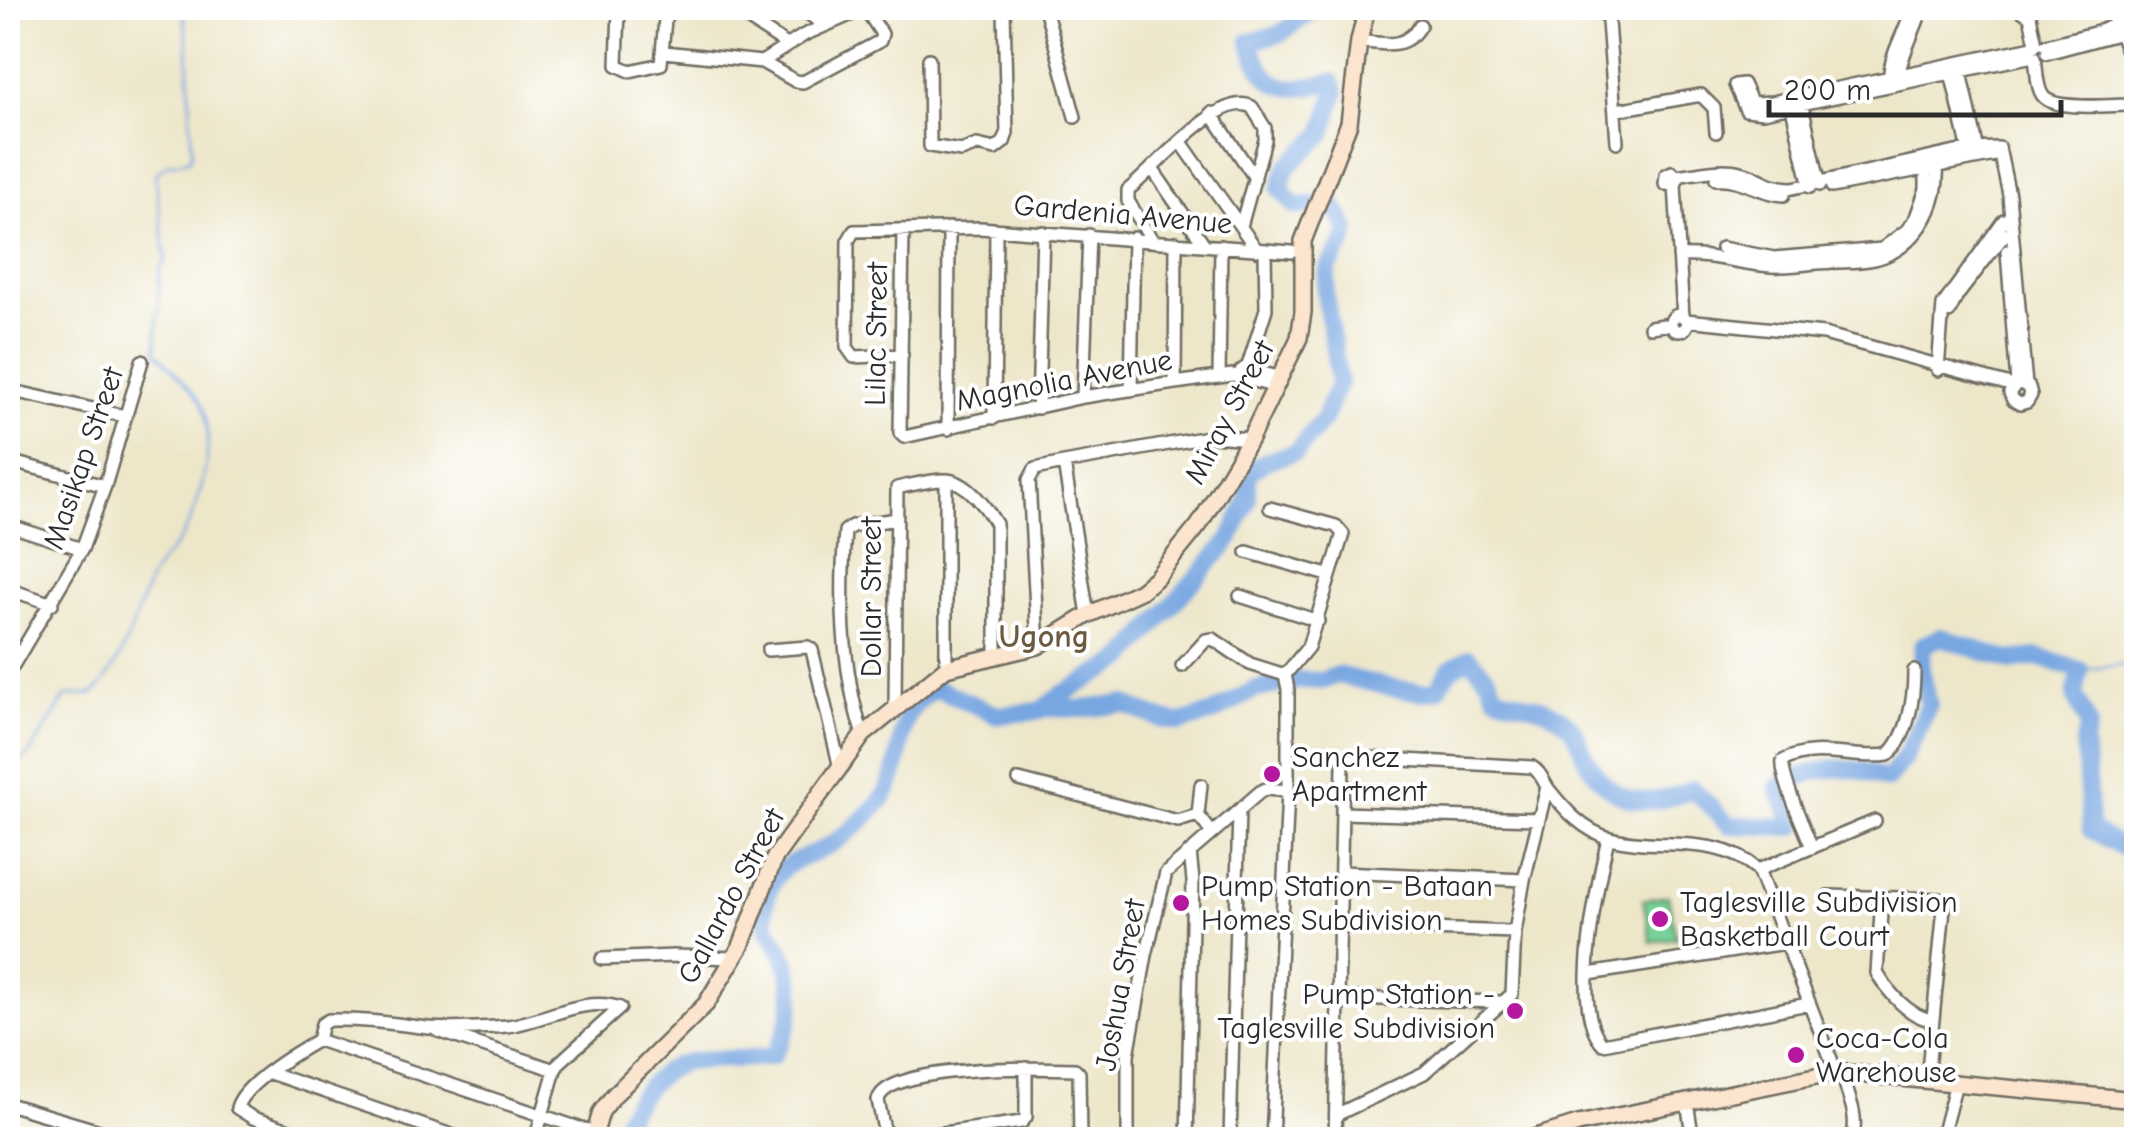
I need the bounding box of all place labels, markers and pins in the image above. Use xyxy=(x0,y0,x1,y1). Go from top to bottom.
place label: Sanchez Apartment xyxy=(1292,740,1428,809)
marker: Sanchez Apartment xyxy=(1261,763,1283,785)
place label: Pump Station - Bataan Homes Subdivision xyxy=(1201,869,1493,938)
place label: Taglesville Subdivision Basketball Court xyxy=(1680,885,1958,954)
marker: Pump Station - Bataan Homes Subdivision xyxy=(1170,892,1192,914)
marker: Taglesville Subdivision Basketball Court xyxy=(1649,908,1671,930)
place label: Pump Station - Taglesville Subdivision xyxy=(1217,977,1495,1046)
marker: Pump Station - Taglesville Subdivision xyxy=(1504,1000,1526,1022)
place label: Coca-Cola Warehouse xyxy=(1816,1021,1957,1090)
marker: Coca-Cola Warehouse xyxy=(1785,1044,1807,1066)

